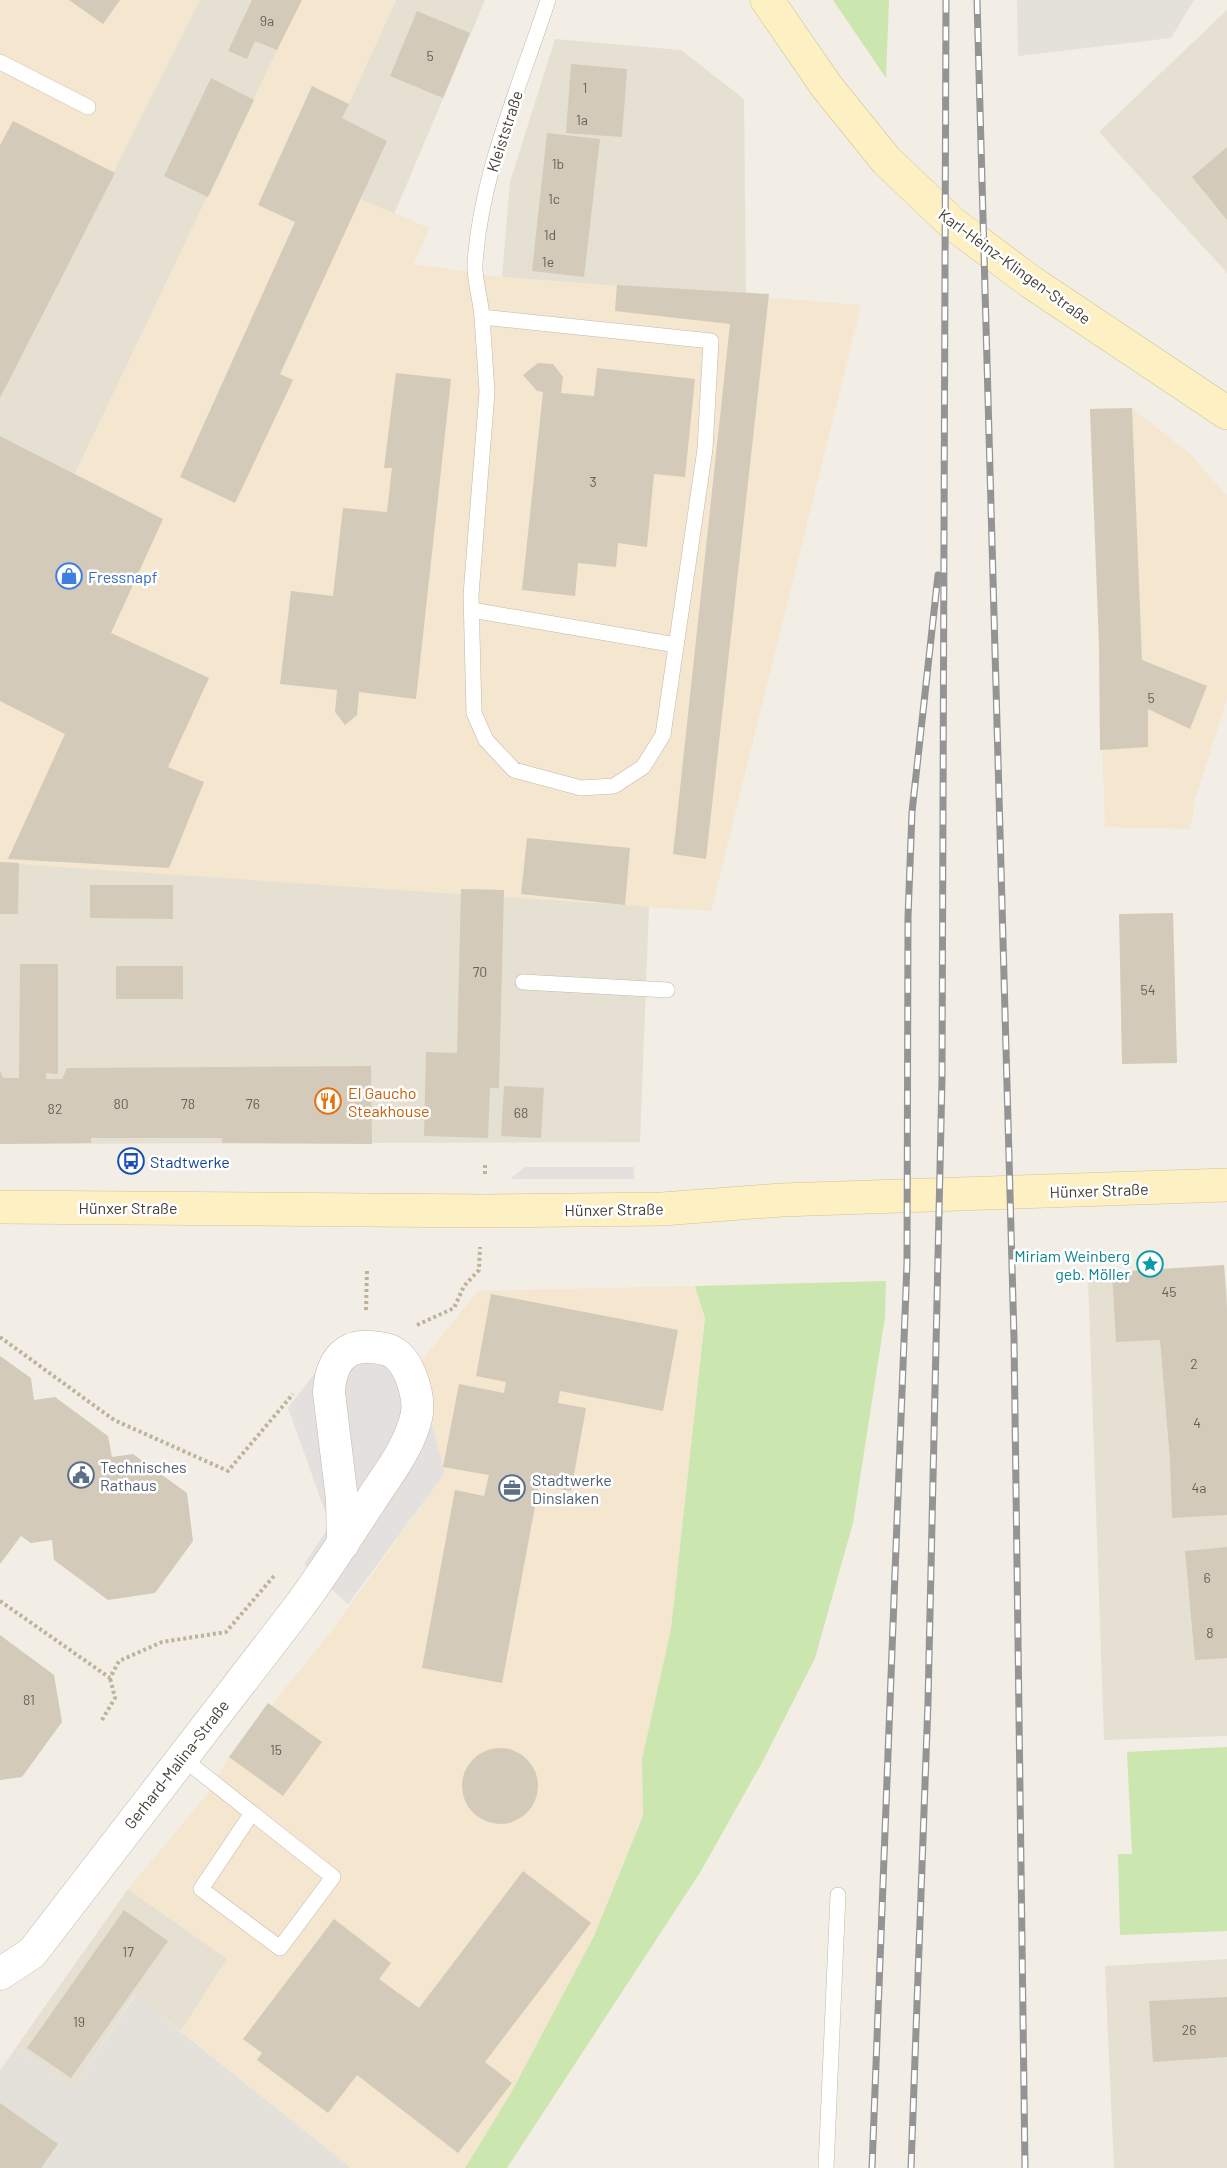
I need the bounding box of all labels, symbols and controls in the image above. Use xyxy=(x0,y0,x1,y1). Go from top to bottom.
house number: 9a xyxy=(260,12,274,29)
house number: 5 xyxy=(426,47,434,64)
house number: 1 xyxy=(583,79,587,96)
street label: Kleiststraße xyxy=(482,88,526,174)
house number: 1a xyxy=(576,111,588,128)
house number: 1b xyxy=(552,155,564,172)
house number: 1c xyxy=(548,190,560,207)
street label: Karl-Heinz-Klingen-Straße xyxy=(935,204,1095,328)
house number: 1d xyxy=(544,226,556,243)
house number: 1e xyxy=(542,253,554,270)
house number: 3 xyxy=(589,473,597,490)
shop icon: Fressnapf xyxy=(54,561,84,591)
place label: Fressnapf xyxy=(88,567,158,586)
house number: 5 xyxy=(1147,689,1155,706)
house number: 70 xyxy=(473,963,487,980)
house number: 54 xyxy=(1141,981,1155,998)
place label: El Gaucho Steakhouse xyxy=(348,1083,430,1120)
restaurant icon: El Gaucho Steakhouse xyxy=(313,1086,343,1116)
house number: 80 xyxy=(113,1095,129,1112)
house number: 78 xyxy=(181,1095,195,1112)
house number: 76 xyxy=(246,1095,260,1112)
house number: 82 xyxy=(48,1100,62,1117)
house number: 68 xyxy=(514,1104,528,1121)
bus stop icon: Stadtwerke xyxy=(116,1146,146,1176)
place label: Stadtwerke xyxy=(150,1152,230,1171)
street label: Hünxer Straße xyxy=(1049,1179,1149,1201)
street label: Hünxer Straße xyxy=(78,1198,178,1217)
street label: Hünxer Straße xyxy=(564,1199,664,1219)
place label: Miriam Weinberg geb. Möller xyxy=(1014,1246,1130,1283)
place icon: Miriam Weinberg geb. Möller xyxy=(1135,1249,1165,1279)
house number: 45 xyxy=(1162,1283,1176,1300)
house number: 2 xyxy=(1190,1355,1198,1372)
house number: 4 xyxy=(1193,1414,1201,1431)
place label: Technisches Rathaus xyxy=(100,1457,187,1494)
public building icon: Technisches Rathaus xyxy=(66,1460,96,1490)
place label: Stadtwerke Dinslaken xyxy=(532,1470,612,1507)
office icon: Stadtwerke Dinslaken xyxy=(497,1473,527,1503)
house number: 4a xyxy=(1192,1479,1206,1496)
house number: 6 xyxy=(1203,1569,1211,1586)
house number: 8 xyxy=(1206,1624,1214,1641)
house number: 81 xyxy=(23,1691,35,1708)
street label: Gerhard-Malina-Straße xyxy=(120,1696,232,1832)
house number: 15 xyxy=(270,1741,282,1758)
house number: 17 xyxy=(122,1943,134,1960)
house number: 19 xyxy=(73,2013,85,2030)
house number: 26 xyxy=(1182,2021,1196,2038)

